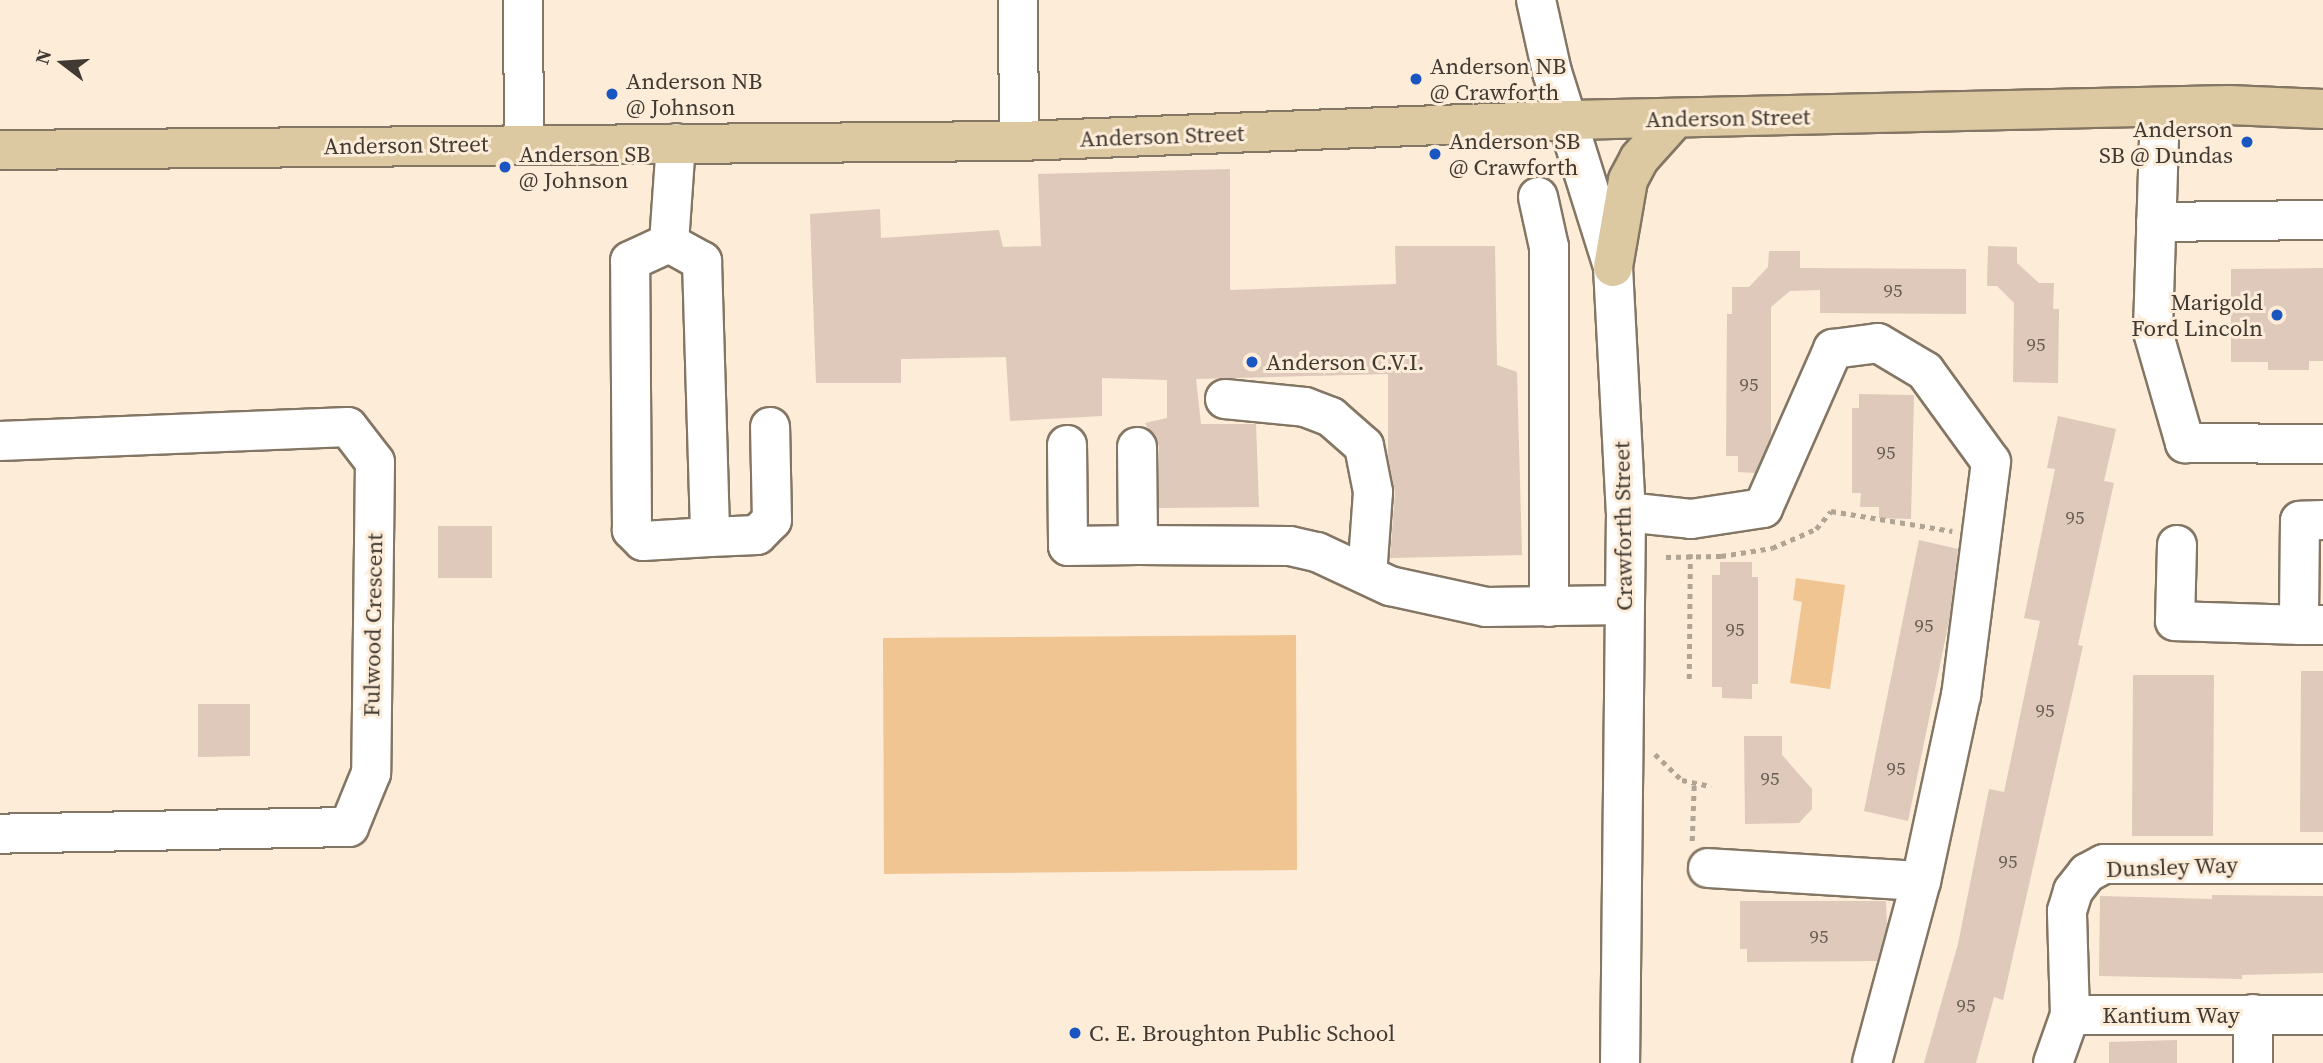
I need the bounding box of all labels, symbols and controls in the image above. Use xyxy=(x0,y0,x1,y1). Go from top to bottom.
north arrow xyxy=(28,28,98,98)
text: N xyxy=(28,46,57,67)
place label: Anderson NB @ Crawforth xyxy=(1430,52,1567,106)
place label: Anderson NB @ Johnson xyxy=(626,67,763,121)
marker: Anderson NB @ Crawforth xyxy=(1408,71,1424,87)
marker: Anderson NB @ Johnson xyxy=(604,86,620,102)
street label: Anderson Street xyxy=(1645,103,1811,133)
place label: Anderson SB @ Dundas xyxy=(2099,115,2233,169)
street label: Anderson Street xyxy=(1079,119,1245,153)
place label: Anderson SB @ Crawforth xyxy=(1449,127,1580,181)
street label: Anderson Street xyxy=(323,130,489,160)
marker: Anderson SB @ Dundas xyxy=(2239,134,2255,150)
place label: Anderson SB @ Johnson xyxy=(519,140,650,194)
marker: Anderson SB @ Crawforth xyxy=(1427,146,1443,162)
marker: Anderson SB @ Johnson xyxy=(497,159,513,175)
house number: 95 xyxy=(1884,280,1902,302)
place label: Marigold Ford Lincoln xyxy=(2131,288,2263,342)
marker: Marigold Ford Lincoln xyxy=(2269,307,2285,323)
house number: 95 xyxy=(2027,334,2045,356)
place label: Anderson C.V.I. xyxy=(1266,348,1424,376)
marker: Anderson C.V.I. xyxy=(1244,354,1260,370)
house number: 95 xyxy=(1740,374,1758,396)
street label: Crawforth Street xyxy=(1608,441,1638,611)
house number: 95 xyxy=(1877,442,1895,464)
house number: 95 xyxy=(2066,507,2084,529)
street label: Fulwood Crescent xyxy=(358,533,388,717)
house number: 95 xyxy=(1915,615,1933,637)
house number: 95 xyxy=(1726,619,1744,641)
house number: 95 xyxy=(2036,700,2054,722)
house number: 95 xyxy=(1887,758,1905,780)
house number: 95 xyxy=(1761,768,1779,790)
house number: 95 xyxy=(1999,851,2017,873)
street label: Dunsley Way xyxy=(2105,851,2239,883)
house number: 95 xyxy=(1810,926,1828,948)
house number: 95 xyxy=(1957,995,1975,1017)
street label: Kantium Way xyxy=(2102,1001,2240,1029)
place label: C. E. Broughton Public School xyxy=(1089,1019,1395,1047)
marker: C. E. Broughton Public School xyxy=(1067,1025,1083,1041)

